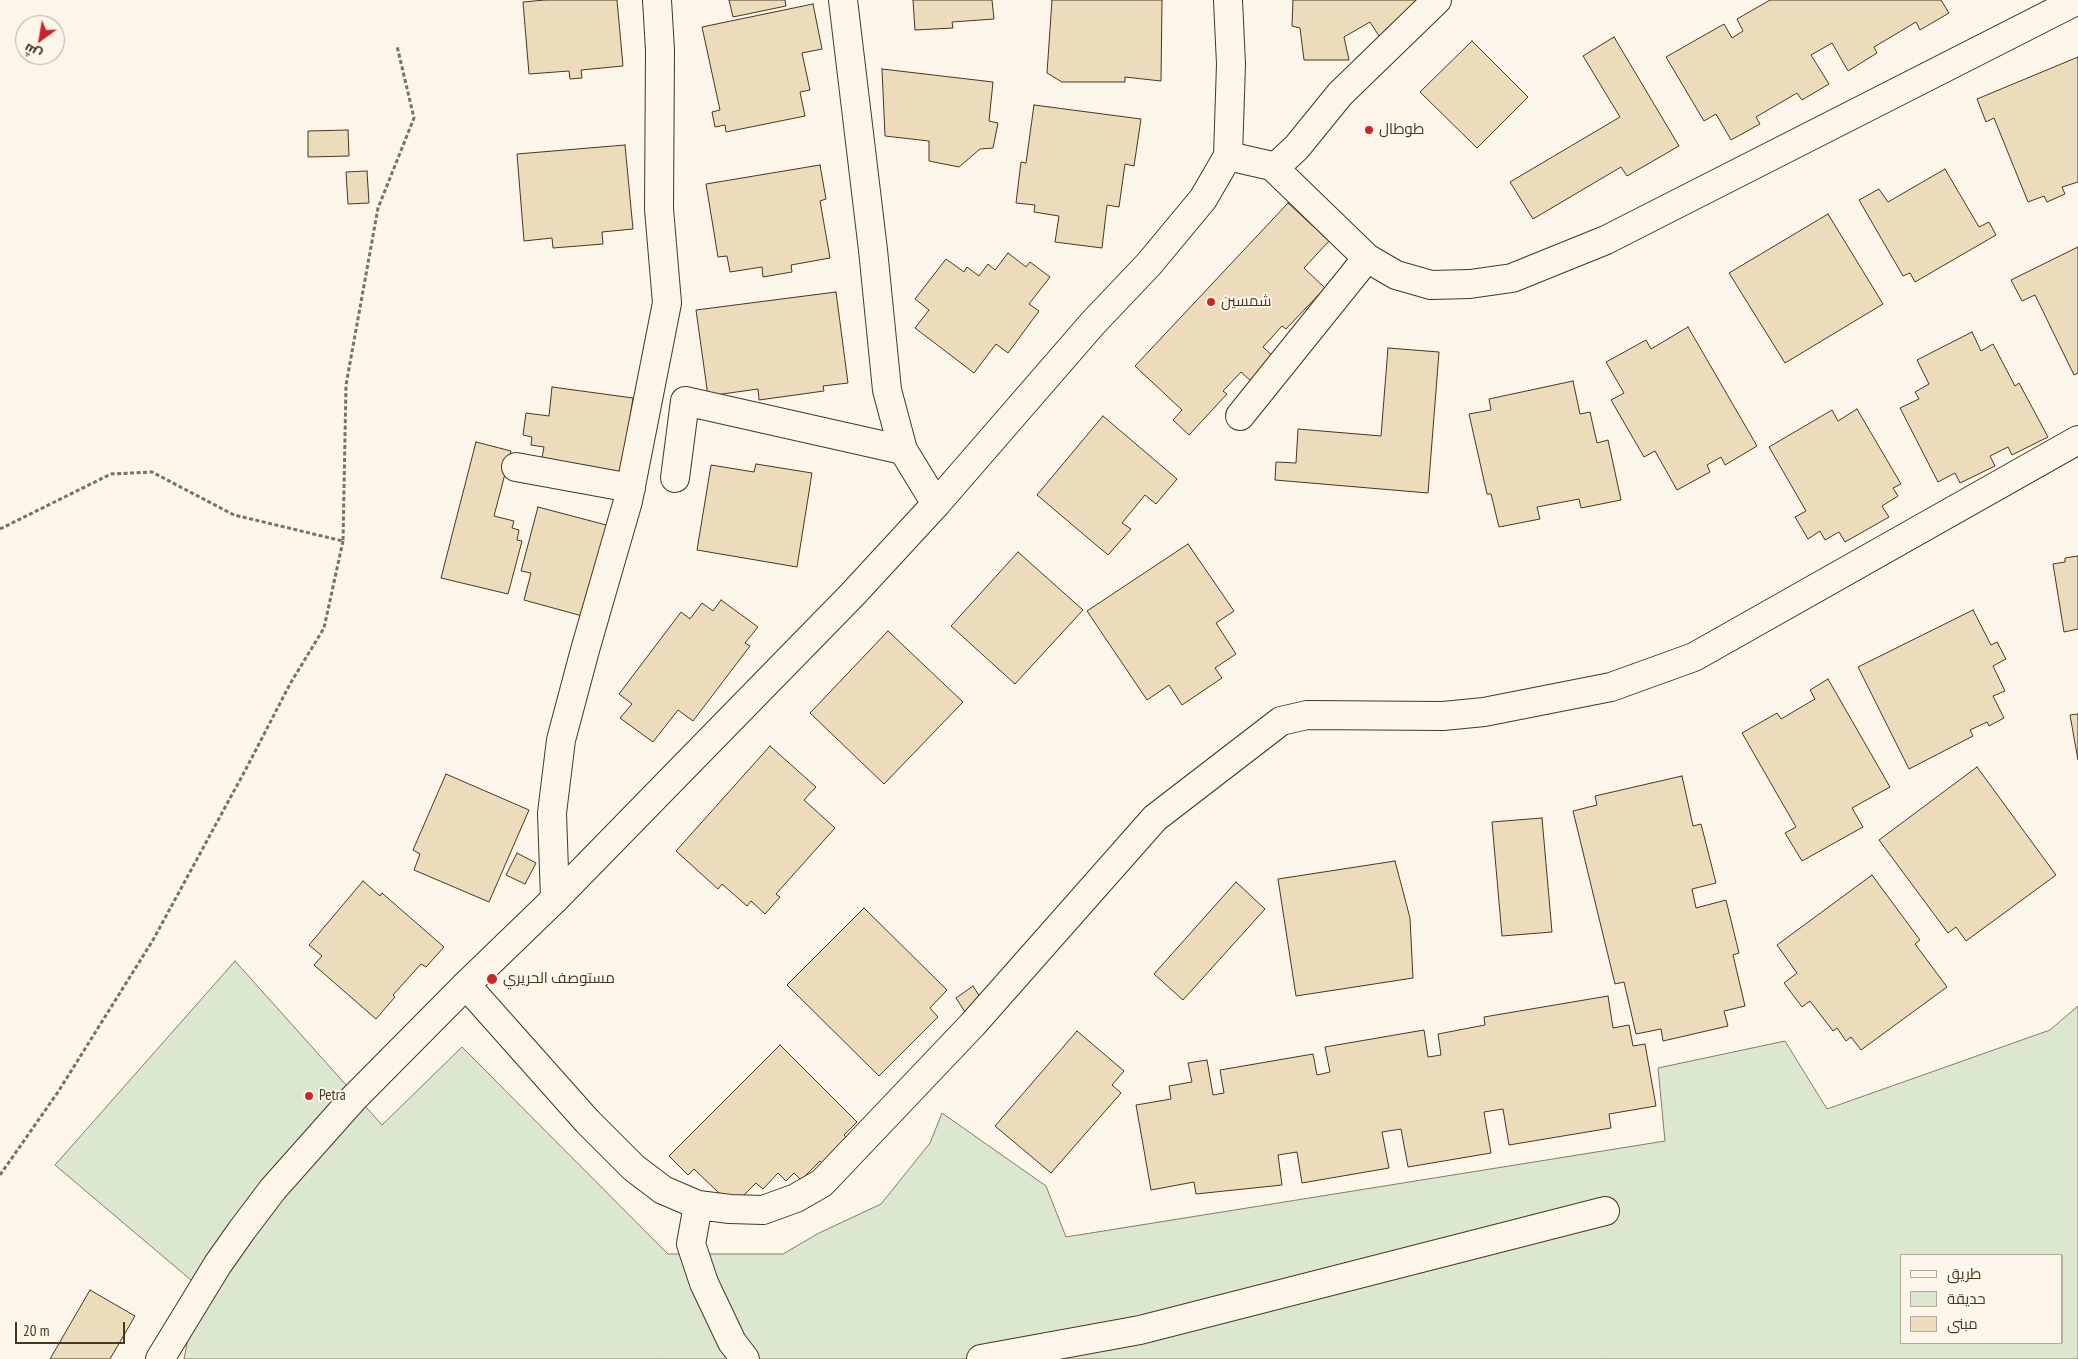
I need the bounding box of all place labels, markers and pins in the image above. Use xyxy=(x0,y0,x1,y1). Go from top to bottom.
place label: طوطال xyxy=(1379,121,1424,139)
marker: طوطال xyxy=(1363,124,1375,136)
place label: شمسين xyxy=(1221,293,1271,311)
marker: شمسين xyxy=(1205,296,1217,308)
place label: مستوصف الحريري xyxy=(503,970,615,988)
marker: مستوصف الحريري xyxy=(485,972,499,986)
place label: Petra xyxy=(319,1087,346,1105)
marker: Petra xyxy=(303,1090,315,1102)

